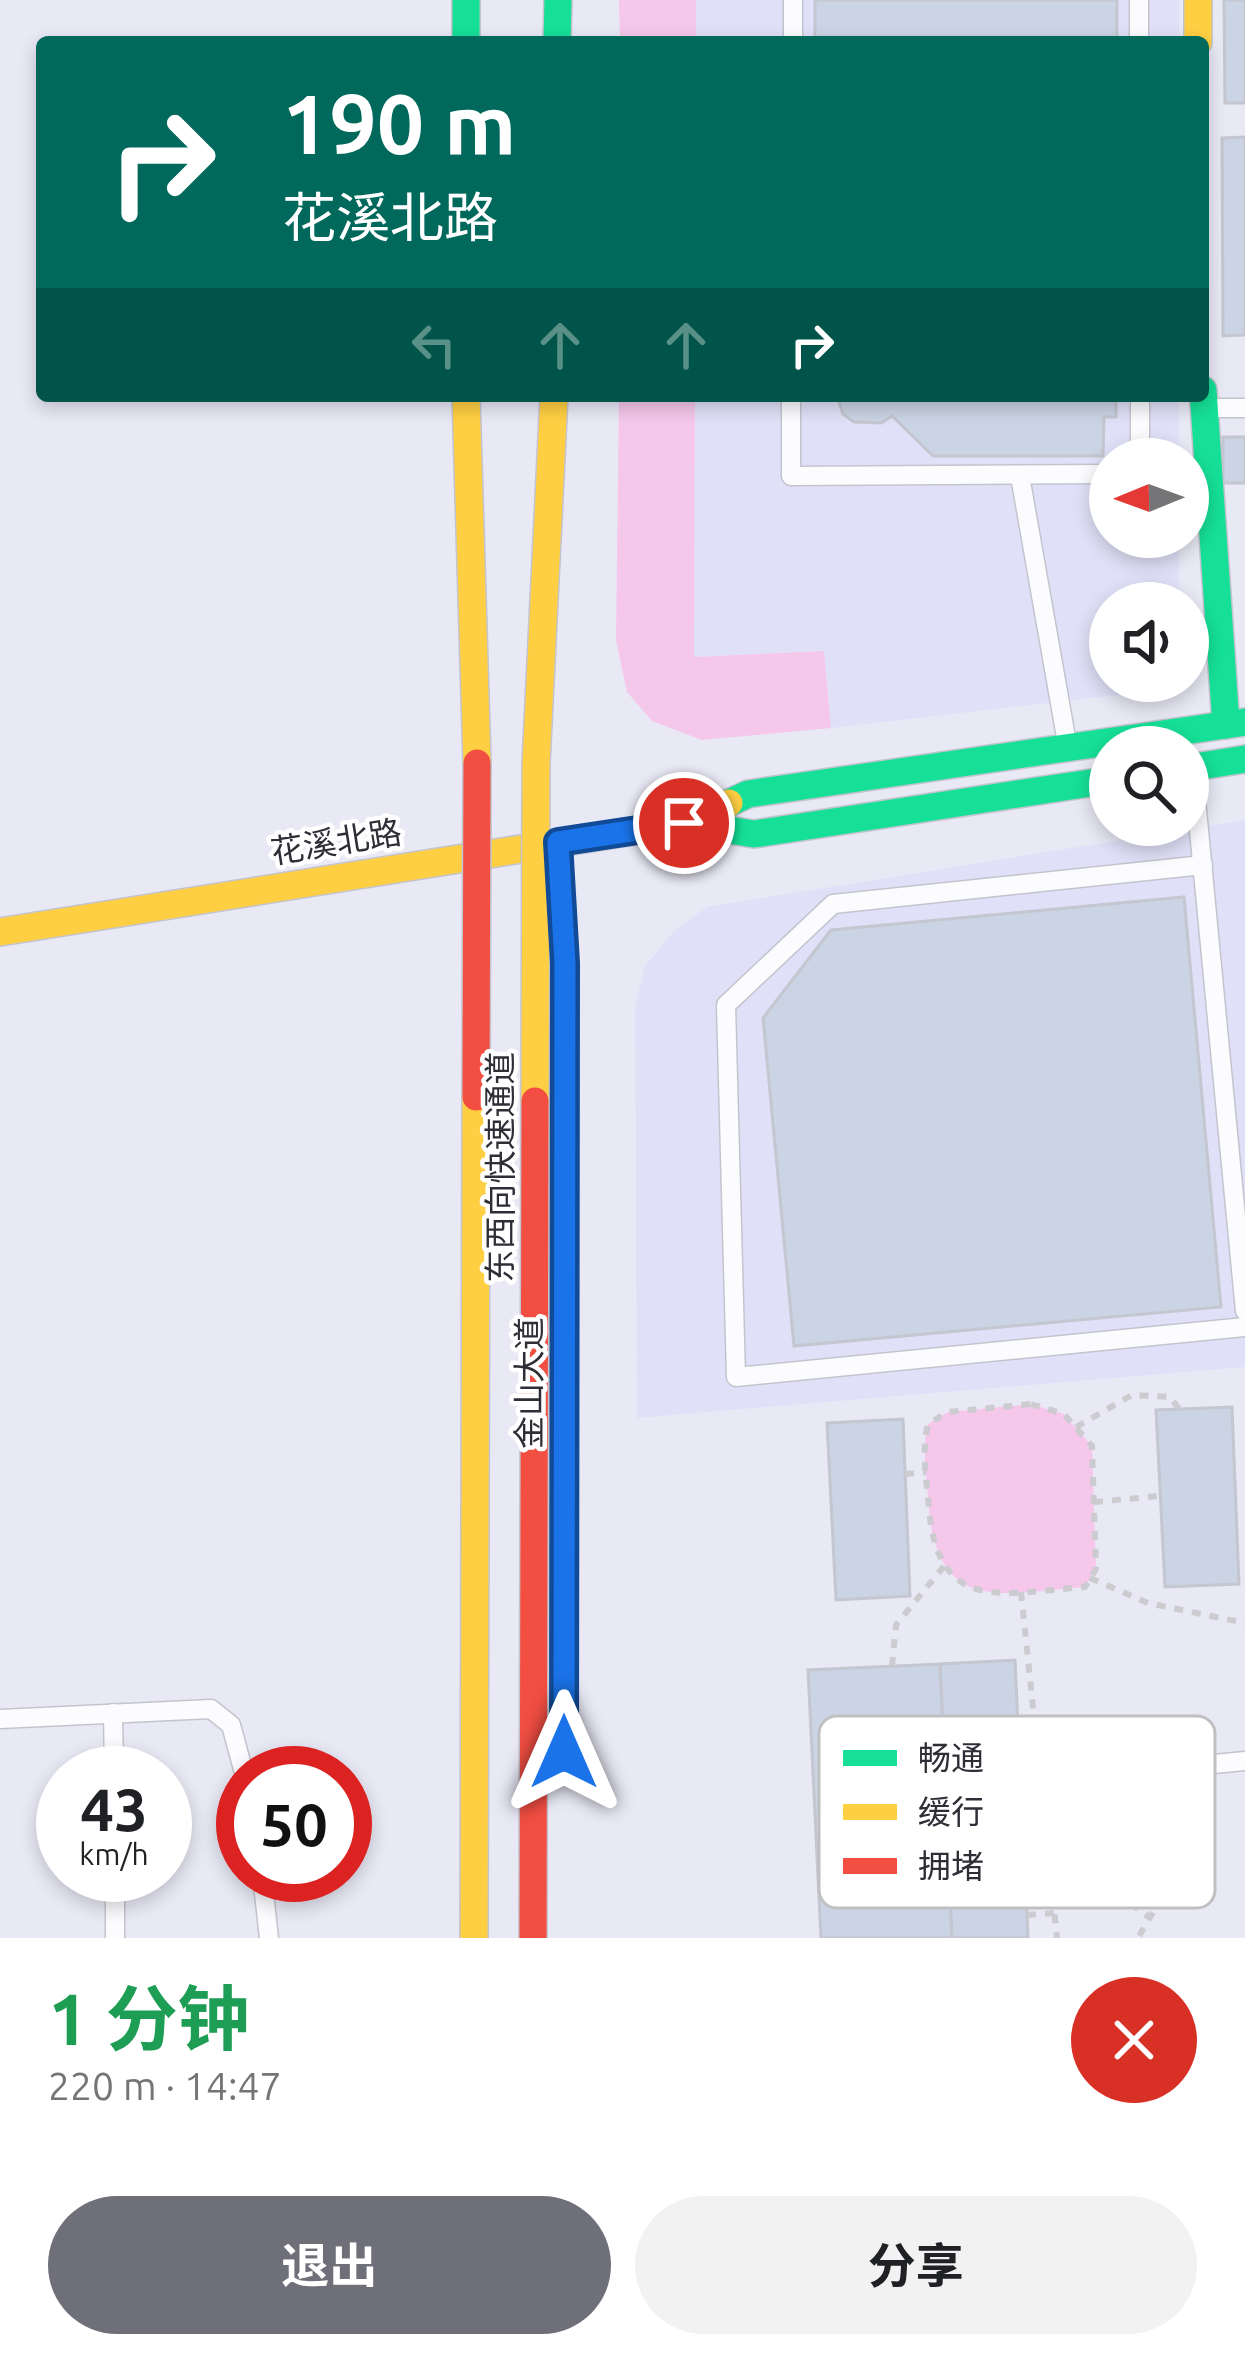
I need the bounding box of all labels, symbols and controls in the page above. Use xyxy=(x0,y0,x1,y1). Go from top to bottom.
text: 190 m xyxy=(282,76,516,170)
icon: right xyxy=(84,84,240,240)
text: 花溪北路 xyxy=(282,187,498,247)
icon: left xyxy=(401,312,467,378)
icon: ahead xyxy=(527,312,593,378)
icon: ahead xyxy=(653,312,719,378)
icon: right xyxy=(779,312,845,378)
north arrow xyxy=(1089,438,1209,558)
map controls xyxy=(1089,438,1209,846)
button: sound xyxy=(1089,582,1209,702)
button: search xyxy=(1089,726,1209,846)
pin xyxy=(633,772,735,874)
icon: arrive xyxy=(651,790,717,856)
street label: 花溪北路 xyxy=(268,812,404,870)
street label: 东西向快速通道 xyxy=(481,1052,518,1283)
street label: 金山大道 xyxy=(510,1317,547,1449)
position arrow xyxy=(501,1689,627,1815)
legend xyxy=(819,1716,1215,1908)
text: 畅通 xyxy=(918,1739,984,1776)
speed limit sign: 50 xyxy=(216,1746,372,1902)
text: 43 xyxy=(80,1775,148,1842)
text: 缓行 xyxy=(918,1793,984,1830)
text: km/h xyxy=(79,1837,149,1871)
text: 拥堵 xyxy=(918,1847,984,1884)
button: close xyxy=(1071,1977,1197,2103)
text: 1 分钟 xyxy=(48,1978,250,2059)
text: 220 m · 14:47 xyxy=(48,2064,282,2107)
button: 退出 xyxy=(48,2196,611,2334)
button: 分享 xyxy=(635,2196,1197,2334)

